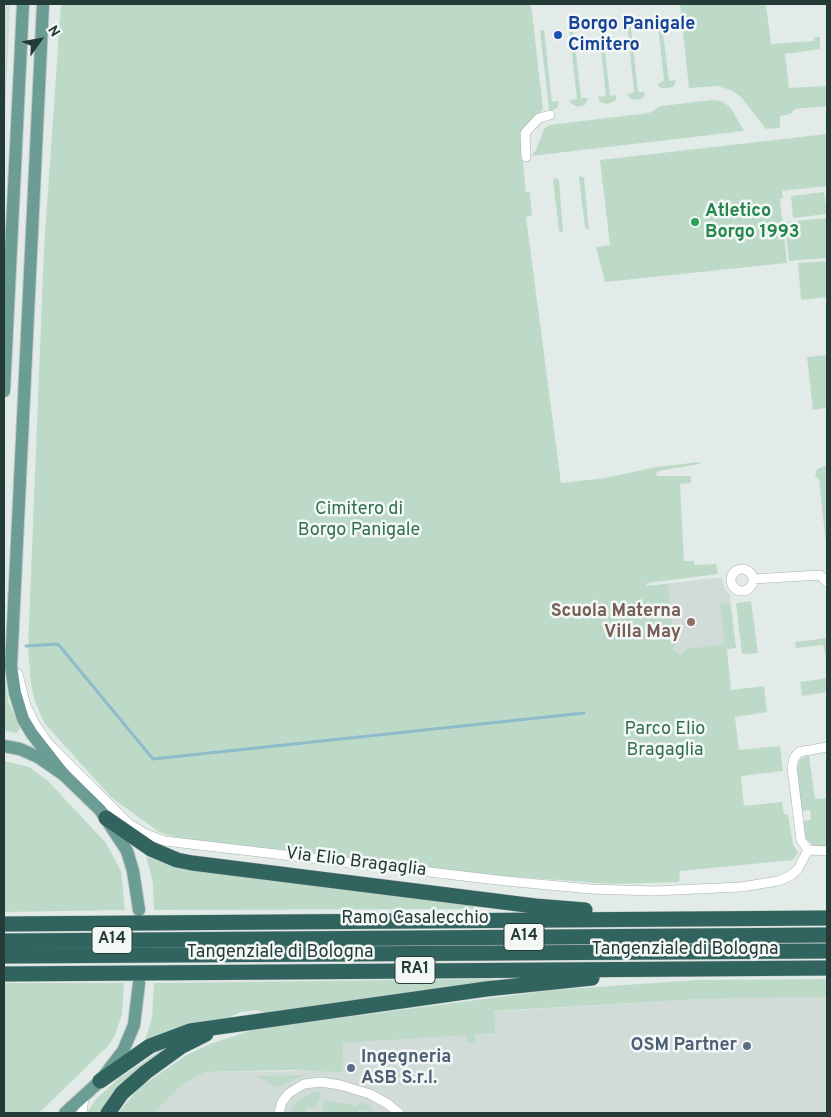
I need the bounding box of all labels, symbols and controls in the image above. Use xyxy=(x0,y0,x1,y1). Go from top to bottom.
place label: Borgo Panigale Cimitero xyxy=(568,14,695,56)
north arrow xyxy=(15,15,65,65)
text: N xyxy=(43,23,63,41)
marker: Borgo Panigale Cimitero xyxy=(552,29,564,41)
place label: Atletico Borgo 1993 xyxy=(705,201,800,243)
marker: Atletico Borgo 1993 xyxy=(689,216,701,228)
park label: Cimitero di Borgo Panigale xyxy=(298,499,420,542)
place label: Scuola Materna Villa May xyxy=(551,601,681,644)
marker: Scuola Materna Villa May xyxy=(685,616,697,628)
park label: Parco Elio Bragaglia xyxy=(625,719,705,762)
street label: Via Elio Bragaglia xyxy=(284,844,428,882)
street label: Ramo Casalecchio xyxy=(341,908,489,930)
road number: A14 xyxy=(504,924,544,950)
road number: A14 xyxy=(92,926,132,954)
street label: Tangenziale di Bologna xyxy=(591,939,779,961)
street label: Tangenziale di Bologna xyxy=(186,942,374,964)
road number: RA1 xyxy=(395,956,435,984)
place label: OSM Partner xyxy=(630,1035,737,1057)
marker: OSM Partner xyxy=(741,1040,753,1052)
place label: Ingegneria ASB S.r.l. xyxy=(361,1047,451,1090)
marker: Ingegneria ASB S.r.l. xyxy=(345,1062,357,1074)

